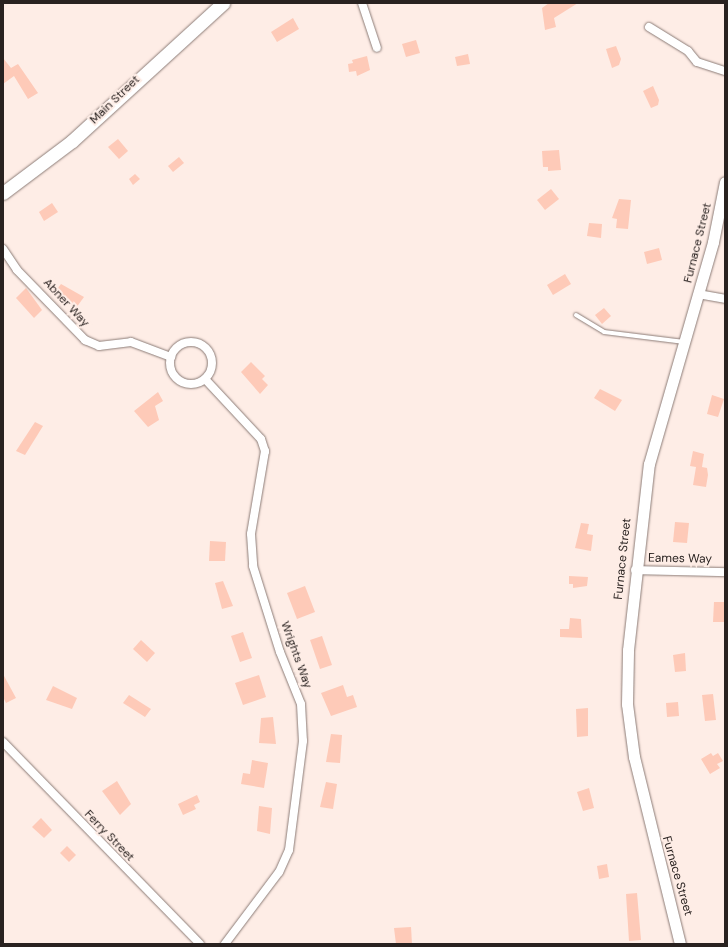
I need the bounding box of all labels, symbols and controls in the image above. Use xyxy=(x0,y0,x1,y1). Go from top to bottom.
street label: Main Street xyxy=(87,73,143,127)
street label: Furnace Street xyxy=(681,201,715,285)
street label: Abner Way xyxy=(40,276,92,330)
street label: Furnace Street xyxy=(612,517,634,601)
street label: Eames Way xyxy=(648,551,712,567)
street label: Wrights Way xyxy=(277,620,315,690)
street label: Ferry Street xyxy=(81,807,137,865)
street label: Furnace Street xyxy=(659,835,695,917)

